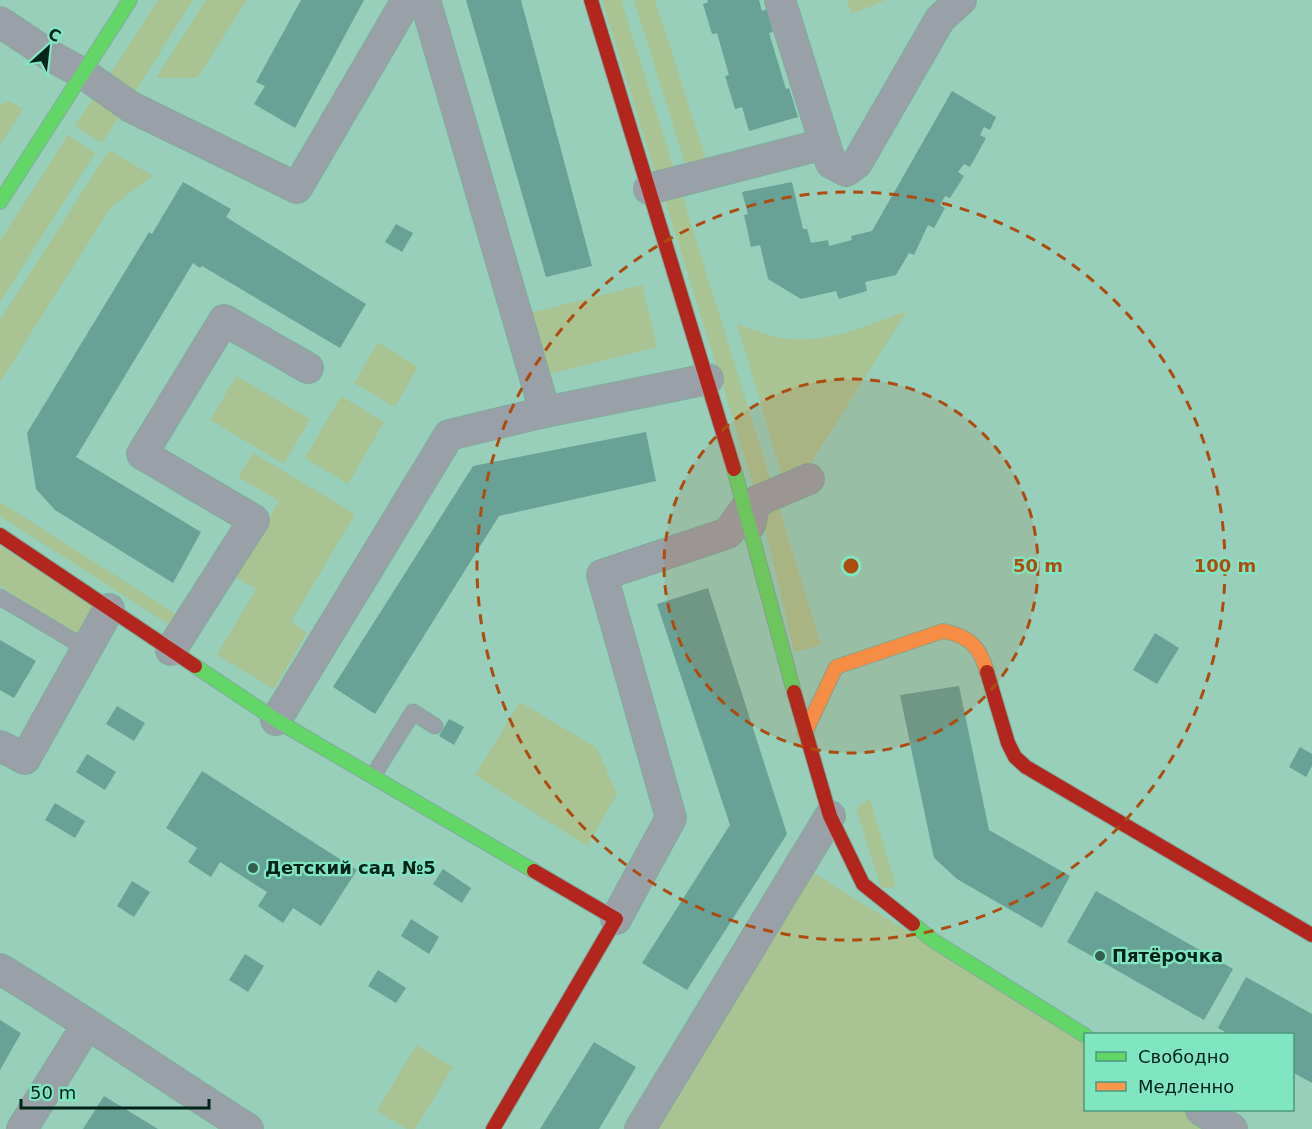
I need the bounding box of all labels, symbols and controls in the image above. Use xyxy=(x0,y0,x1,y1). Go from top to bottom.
north arrow xyxy=(18,18,78,78)
text: С xyxy=(45,24,64,46)
text: 50 m xyxy=(1013,555,1063,576)
text: 100 m xyxy=(1194,555,1256,576)
centre of rings xyxy=(841,556,861,576)
place label: Детский сад №5 xyxy=(265,857,436,878)
marker: Детский сад №5 xyxy=(246,861,260,875)
place label: Пятёрочка xyxy=(1112,945,1223,966)
marker: Пятёрочка xyxy=(1093,949,1107,963)
legend xyxy=(1084,1033,1294,1111)
text: Свободно xyxy=(1138,1046,1230,1067)
scale bar xyxy=(21,1072,208,1110)
text: Медленно xyxy=(1138,1076,1234,1097)
text: 50 m xyxy=(30,1082,76,1103)

